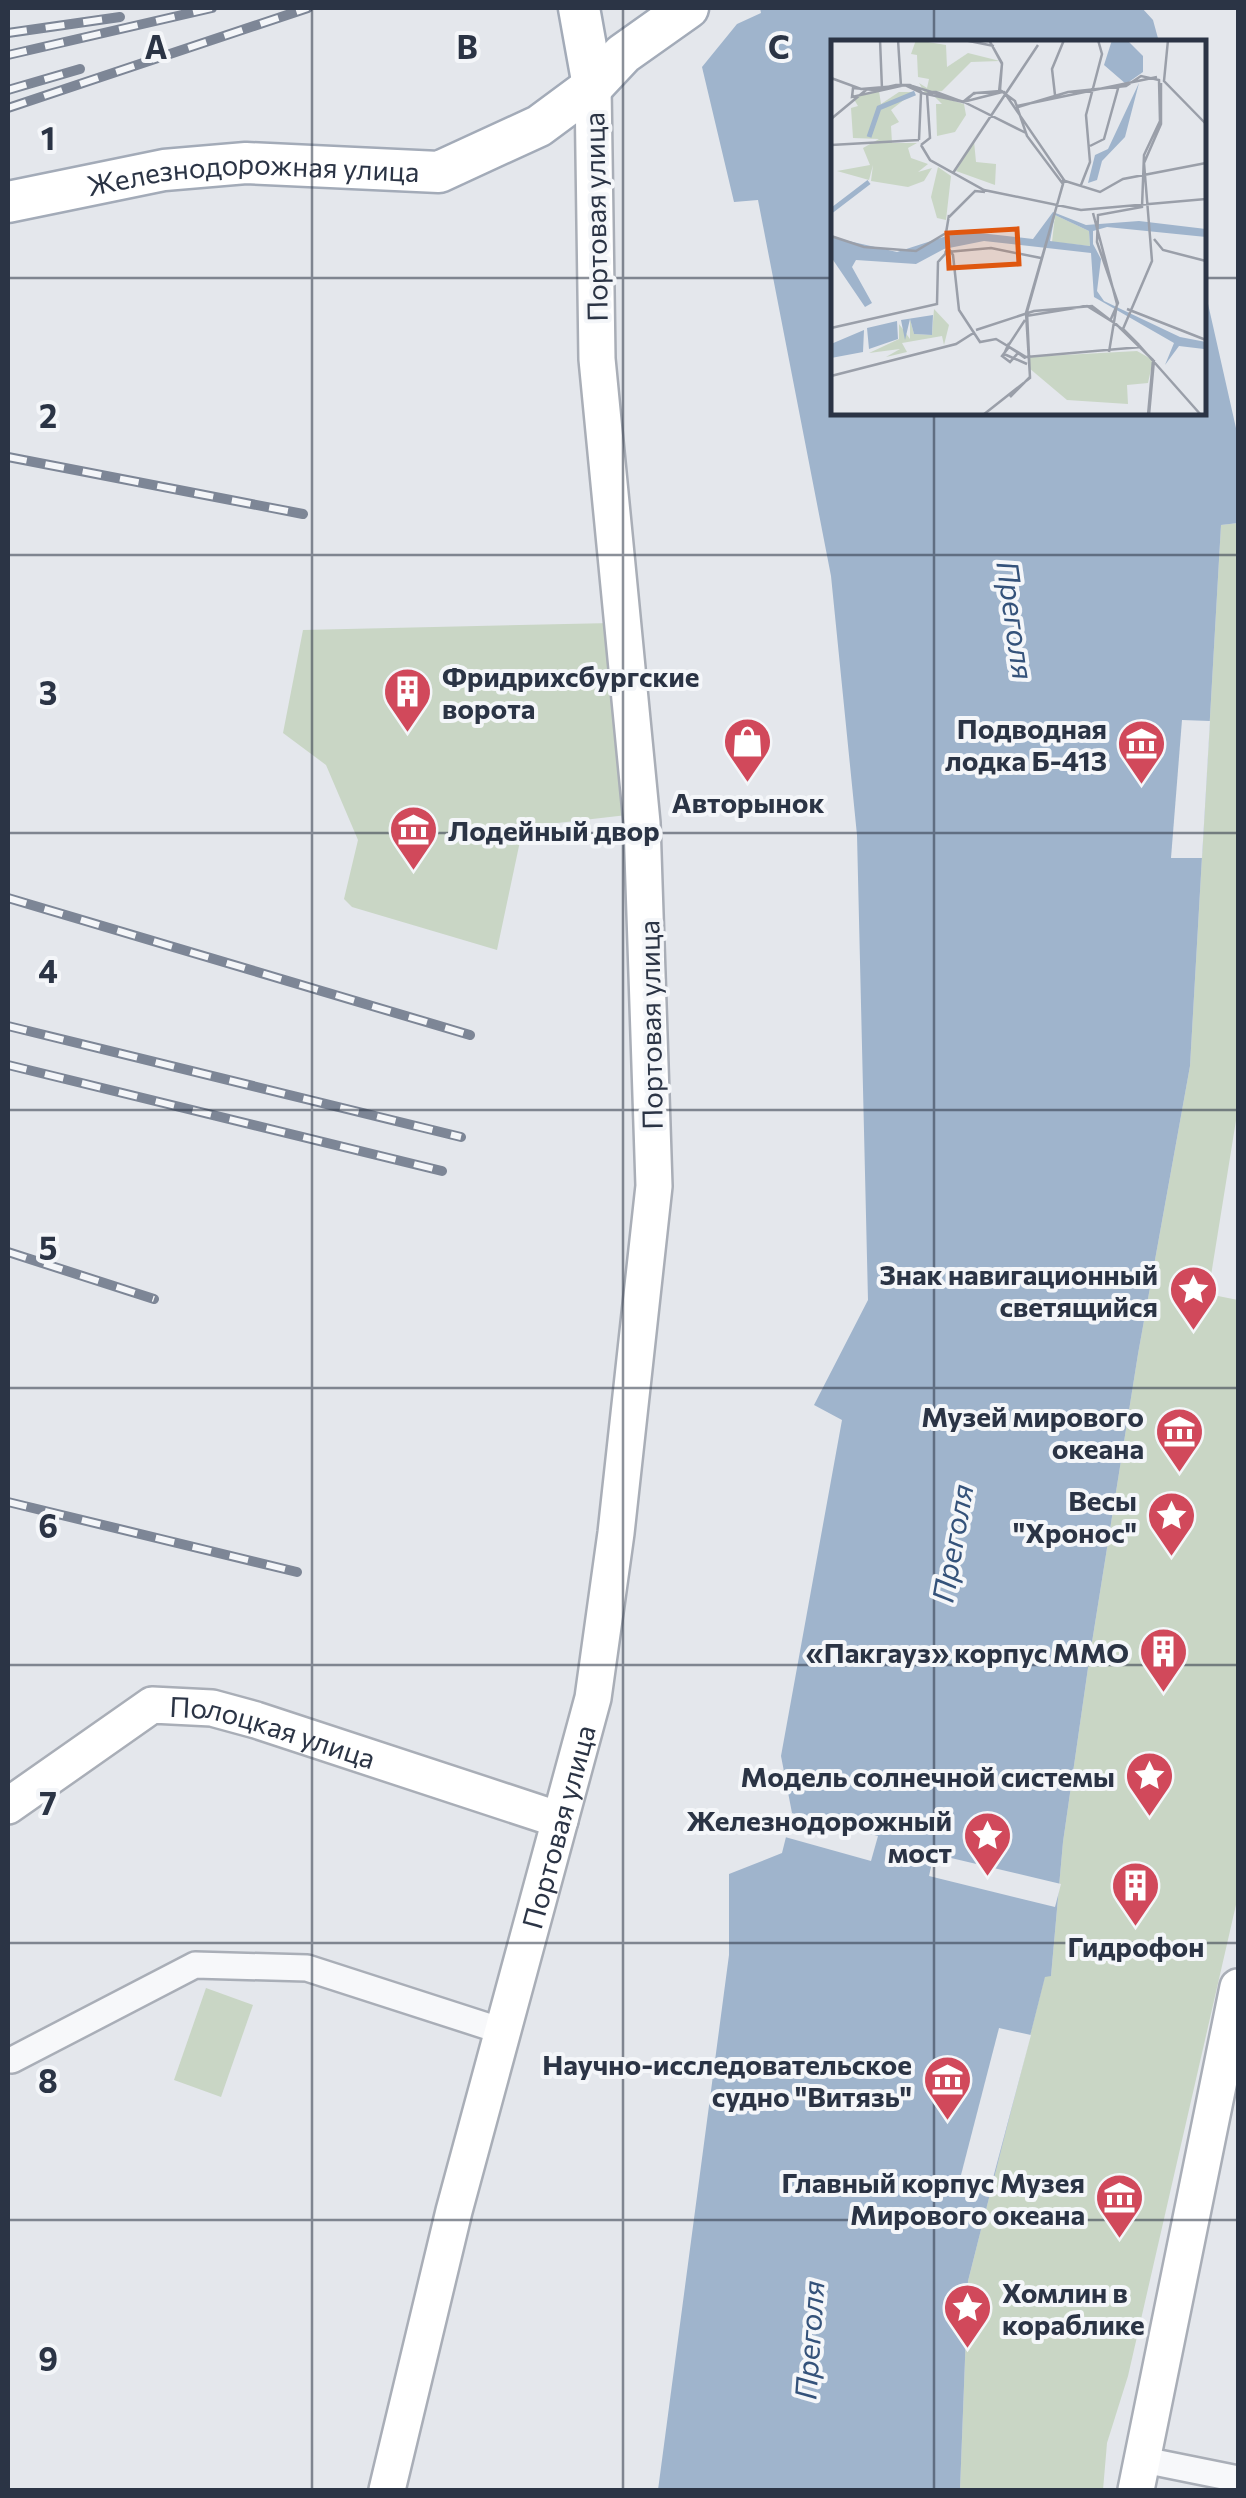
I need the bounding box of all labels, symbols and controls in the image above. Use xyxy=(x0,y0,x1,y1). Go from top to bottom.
text: A xyxy=(145,26,168,66)
text: B xyxy=(456,26,478,66)
text: C xyxy=(768,26,790,66)
inset map xyxy=(831,40,1206,415)
street label: Портовая улица xyxy=(576,112,614,322)
text: 1 xyxy=(41,117,55,157)
street label: Железнодорожная улица xyxy=(84,146,420,202)
text: 2 xyxy=(39,395,57,435)
water label: Преголя xyxy=(990,558,1044,682)
place label: Фридрихсбургские ворота xyxy=(442,659,700,725)
building icon: Фридрихсбургские ворота xyxy=(381,666,433,734)
text: 3 xyxy=(39,672,57,712)
place label: Подводная лодка Б-413 xyxy=(945,711,1107,777)
shop icon: Авторынок xyxy=(722,716,774,784)
museum icon: Подводная лодка Б-413 xyxy=(1116,718,1168,786)
place label: Авторынок xyxy=(672,785,824,819)
museum icon: Лодейный двор xyxy=(387,804,439,872)
place label: Лодейный двор xyxy=(448,813,660,847)
street label: Портовая улица xyxy=(631,920,669,1130)
text: 4 xyxy=(38,950,58,990)
text: 5 xyxy=(39,1227,57,1267)
place label: Знак навигационный светящийся xyxy=(879,1257,1158,1323)
place icon: Знак навигационный светящийся xyxy=(1167,1264,1219,1332)
place label: Музей мирового океана xyxy=(921,1399,1144,1465)
museum icon: Музей мирового океана xyxy=(1153,1406,1205,1474)
water label: Преголя xyxy=(922,1481,980,1605)
place label: Весы "Хронос" xyxy=(1013,1483,1137,1549)
place icon: Весы "Хронос" xyxy=(1146,1490,1198,1558)
text: 6 xyxy=(38,1505,58,1545)
building icon: «Пакгауз» корпус ММО xyxy=(1138,1626,1190,1694)
place label: «Пакгауз» корпус ММО xyxy=(806,1635,1129,1669)
street label: Полоцкая улица xyxy=(169,1689,380,1775)
street label: Портовая улица xyxy=(514,1721,602,1932)
place icon: Модель солнечной системы xyxy=(1124,1750,1176,1818)
place label: Модель солнечной системы xyxy=(740,1759,1115,1793)
text: 7 xyxy=(39,1782,57,1822)
place label: Железнодорожный мост xyxy=(686,1803,952,1869)
place icon: Железнодорожный мост xyxy=(961,1810,1013,1878)
building icon: Гидрофон xyxy=(1110,1860,1162,1928)
place label: Гидрофон xyxy=(1068,1929,1204,1963)
place label: Научно-исследовательское судно "Витязь" xyxy=(542,2047,912,2113)
museum icon: Научно-исследовательское судно "Витязь" xyxy=(921,2054,973,2122)
text: 8 xyxy=(38,2060,58,2100)
place label: Главный корпус Музея Мирового океана xyxy=(781,2165,1085,2231)
museum icon: Главный корпус Музея Мирового океана xyxy=(1094,2172,1146,2240)
place label: Хомлин в кораблике xyxy=(1002,2275,1145,2341)
water label: Преголя xyxy=(785,2279,831,2401)
place icon: Хомлин в кораблике xyxy=(941,2282,993,2350)
text: 9 xyxy=(38,2338,58,2378)

